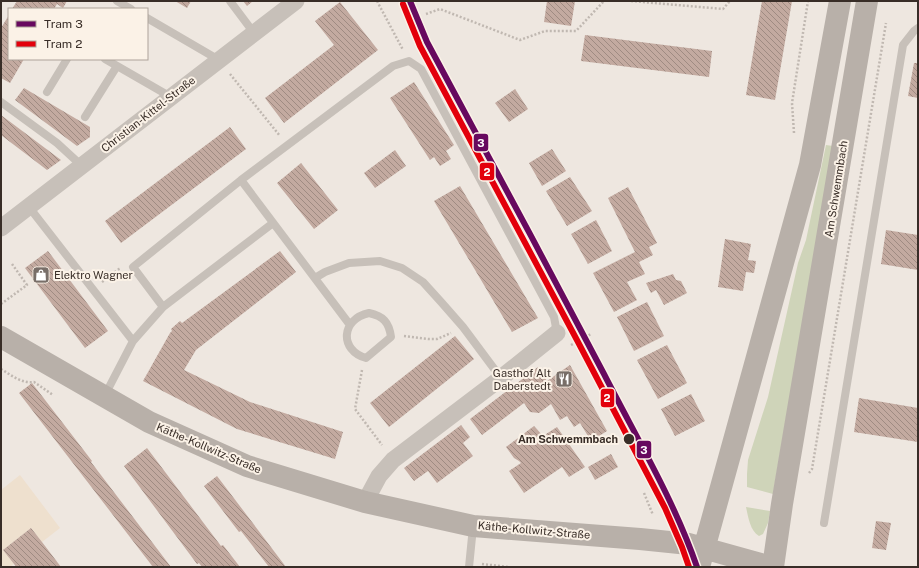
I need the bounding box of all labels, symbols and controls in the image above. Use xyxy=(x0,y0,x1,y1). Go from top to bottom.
legend xyxy=(8,8,148,60)
text: Tram 3 xyxy=(44,17,83,31)
text: Tram 2 xyxy=(44,37,82,51)
street label: Christian-Kittel-Straße xyxy=(99,74,197,154)
line badge: 3 xyxy=(473,133,489,152)
text: 3 xyxy=(477,137,485,149)
street label: Am Schwemmbach xyxy=(822,140,850,238)
line badge: 2 xyxy=(479,162,495,181)
text: 2 xyxy=(484,166,491,178)
shop icon: Elektro Wagner xyxy=(31,265,51,285)
place label: Elektro Wagner xyxy=(54,269,133,281)
place label: Gasthof Alt Daberstedt xyxy=(493,367,551,392)
restaurant icon: Gasthof Alt Daberstedt xyxy=(554,369,574,389)
line badge: 2 xyxy=(600,388,615,408)
text: 2 xyxy=(604,392,611,404)
street label: Käthe-Kollwitz-Straße xyxy=(155,420,263,476)
marker: Am Schwemmbach xyxy=(622,432,636,446)
place label: Am Schwemmbach xyxy=(518,433,618,445)
line badge: 3 xyxy=(636,440,652,459)
text: 3 xyxy=(640,444,648,456)
street label: Käthe-Kollwitz-Straße xyxy=(477,519,591,541)

